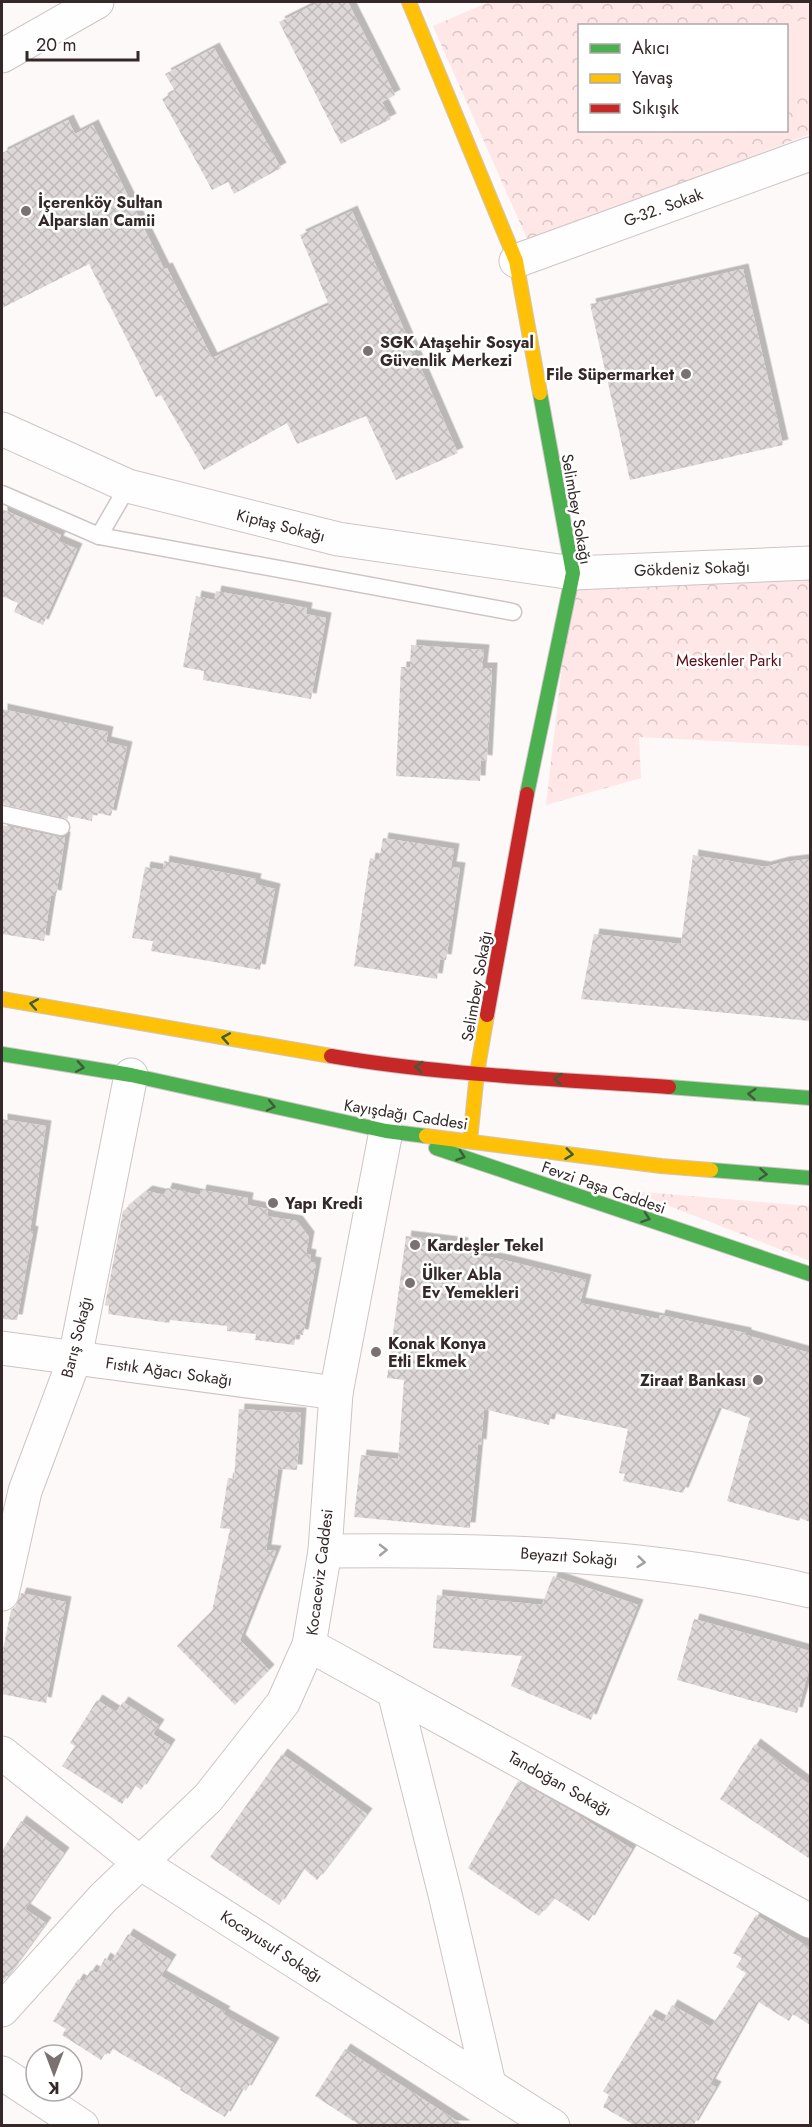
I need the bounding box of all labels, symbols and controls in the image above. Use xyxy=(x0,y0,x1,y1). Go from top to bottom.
scale bar xyxy=(27,24,138,62)
legend xyxy=(578,24,788,132)
text: 20 m xyxy=(36,32,76,58)
text: Akıcı xyxy=(632,35,670,61)
text: Yavaş xyxy=(632,65,673,91)
text: Sıkışık xyxy=(632,95,679,121)
street label: G-32. Sokak xyxy=(620,182,707,232)
place label: İçerenköy Sultan Alparslan Camii xyxy=(37,191,163,232)
marker: İçerenköy Sultan Alparslan Camii xyxy=(19,204,33,218)
place label: SGK Ataşehir Sosyal Güvenlik Merkezi xyxy=(380,331,534,372)
marker: SGK Ataşehir Sosyal Güvenlik Merkezi xyxy=(361,344,375,358)
place label: File Süpermarket xyxy=(546,363,675,386)
marker: File Süpermarket xyxy=(679,367,693,381)
street label: Selimbey Sokağı xyxy=(555,452,598,566)
street label: Kiptaş Sokağı xyxy=(234,503,328,548)
street label: Gökdeniz Sokağı xyxy=(634,555,750,582)
park label: Meskenler Parkı xyxy=(676,649,782,672)
street label: Selimbey Sokağı xyxy=(455,929,498,1043)
one-way arrow xyxy=(29,999,38,1011)
one-way arrow xyxy=(221,1032,231,1044)
one-way arrow xyxy=(75,1060,85,1072)
one-way arrow xyxy=(414,1061,423,1074)
one-way arrow xyxy=(553,1073,562,1086)
one-way arrow xyxy=(748,1088,757,1101)
street label: Kayışdağı Caddesi xyxy=(342,1093,469,1136)
one-way arrow xyxy=(266,1098,276,1111)
one-way arrow xyxy=(565,1148,574,1160)
one-way arrow xyxy=(455,1149,466,1161)
street label: Fevzi Paşa Caddesi xyxy=(539,1155,669,1220)
one-way arrow xyxy=(759,1167,768,1180)
place label: Yapı Kredi xyxy=(284,1192,363,1215)
marker: Yapı Kredi xyxy=(266,1196,280,1210)
one-way arrow xyxy=(640,1211,651,1224)
place label: Kardeşler Tekel xyxy=(427,1234,544,1257)
marker: Kardeşler Tekel xyxy=(408,1238,422,1252)
place label: Ülker Abla Ev Yemekleri xyxy=(422,1263,519,1304)
marker: Ülker Abla Ev Yemekleri xyxy=(403,1276,417,1290)
street label: Barış Sokağı xyxy=(55,1294,98,1380)
place label: Konak Konya Etli Ekmek xyxy=(388,1332,486,1373)
marker: Konak Konya Etli Ekmek xyxy=(369,1345,383,1359)
street label: Fıstık Ağacı Sokağı xyxy=(104,1351,234,1392)
place label: Ziraat Bankası xyxy=(640,1369,746,1392)
marker: Ziraat Bankası xyxy=(751,1373,765,1387)
street label: Kocaceviz Caddesi xyxy=(300,1507,339,1637)
street label: Beyazıt Sokağı xyxy=(520,1542,618,1571)
one-way arrow xyxy=(379,1544,388,1557)
one-way arrow xyxy=(636,1555,645,1568)
street label: Tandoğan Sokağı xyxy=(504,1745,616,1821)
street label: Kocayusuf Sokağı xyxy=(216,1905,327,1988)
north arrow xyxy=(24,2043,84,2103)
text: K xyxy=(48,2076,60,2099)

